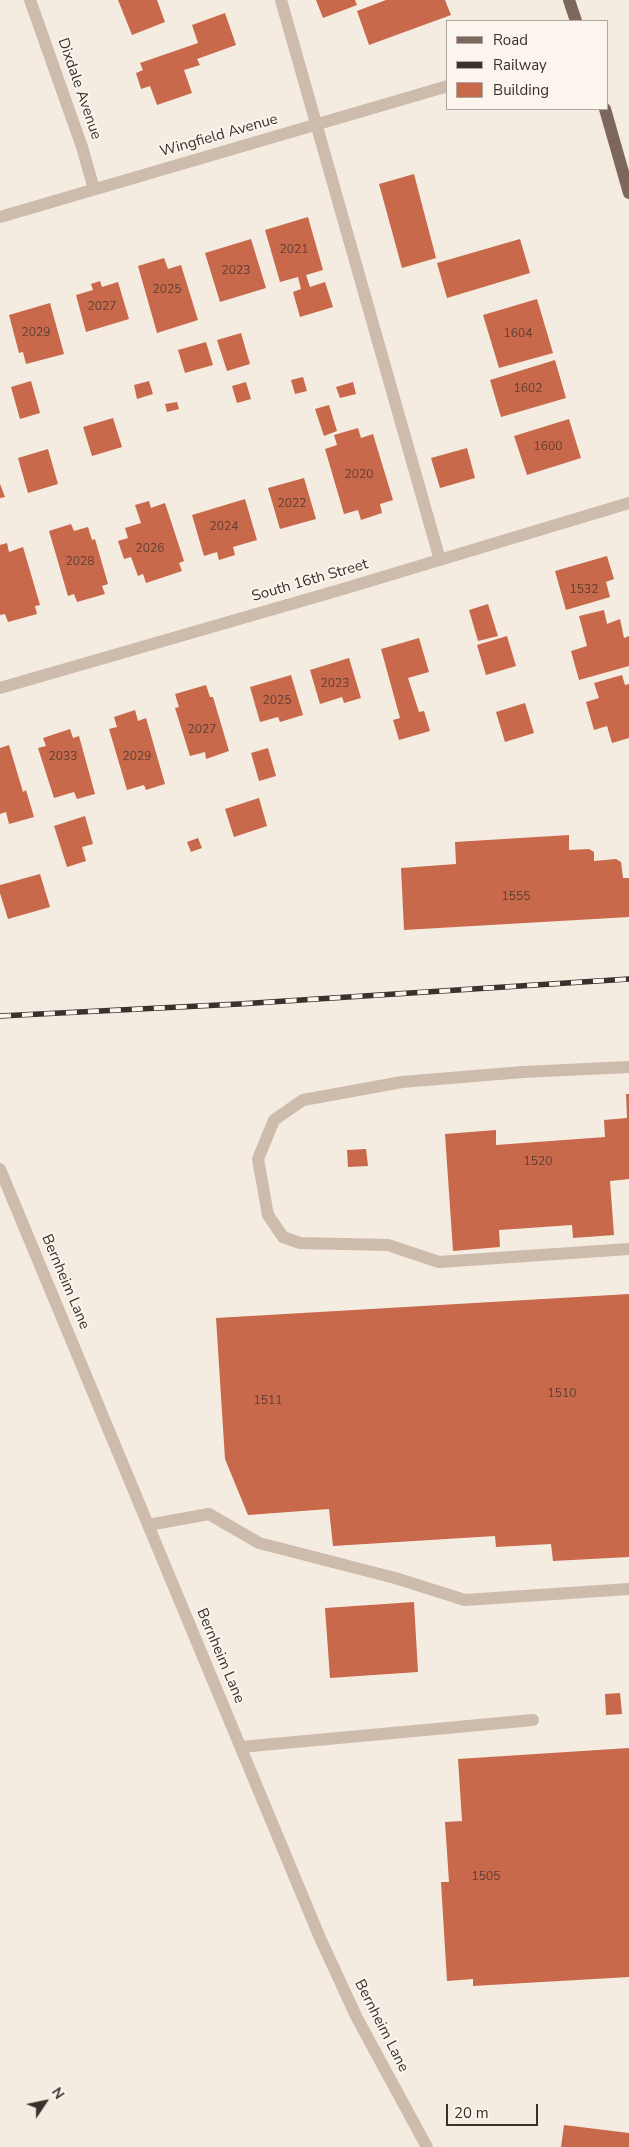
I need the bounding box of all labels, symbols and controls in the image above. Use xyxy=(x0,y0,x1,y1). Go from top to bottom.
legend xyxy=(446,20,609,110)
text: Road xyxy=(493,30,528,50)
street label: Dixdale Avenue xyxy=(53,36,105,142)
text: Railway xyxy=(493,55,547,75)
text: Building xyxy=(493,80,549,100)
street label: Wingfield Avenue xyxy=(158,111,280,161)
house number: 2021 xyxy=(280,243,308,257)
house number: 2023 xyxy=(222,264,250,278)
house number: 2025 xyxy=(153,283,181,297)
house number: 2027 xyxy=(88,300,116,314)
house number: 2029 xyxy=(22,326,50,340)
house number: 1604 xyxy=(504,327,532,341)
house number: 1602 xyxy=(514,382,542,396)
house number: 1600 xyxy=(534,440,562,454)
house number: 2020 xyxy=(345,468,373,482)
house number: 2022 xyxy=(278,497,306,511)
house number: 2024 xyxy=(210,520,238,534)
house number: 2026 xyxy=(136,542,164,556)
house number: 2028 xyxy=(66,555,94,569)
street label: South 16th Street xyxy=(250,556,370,606)
house number: 1532 xyxy=(570,583,598,597)
house number: 2023 xyxy=(321,677,349,691)
house number: 2025 xyxy=(263,694,291,708)
house number: 2027 xyxy=(188,723,216,737)
house number: 2033 xyxy=(49,750,77,764)
house number: 2029 xyxy=(123,750,151,764)
house number: 1555 xyxy=(502,890,530,904)
house number: 1520 xyxy=(524,1155,552,1169)
street label: Bernheim Lane xyxy=(37,1232,93,1332)
house number: 1510 xyxy=(548,1387,576,1401)
house number: 1511 xyxy=(254,1394,282,1408)
street label: Bernheim Lane xyxy=(192,1606,248,1706)
house number: 1505 xyxy=(472,1870,500,1884)
street label: Bernheim Lane xyxy=(350,1977,412,2075)
north arrow xyxy=(20,2077,70,2127)
text: N xyxy=(47,2084,69,2103)
scale bar xyxy=(449,2094,542,2126)
text: 20 m xyxy=(454,2103,489,2123)

